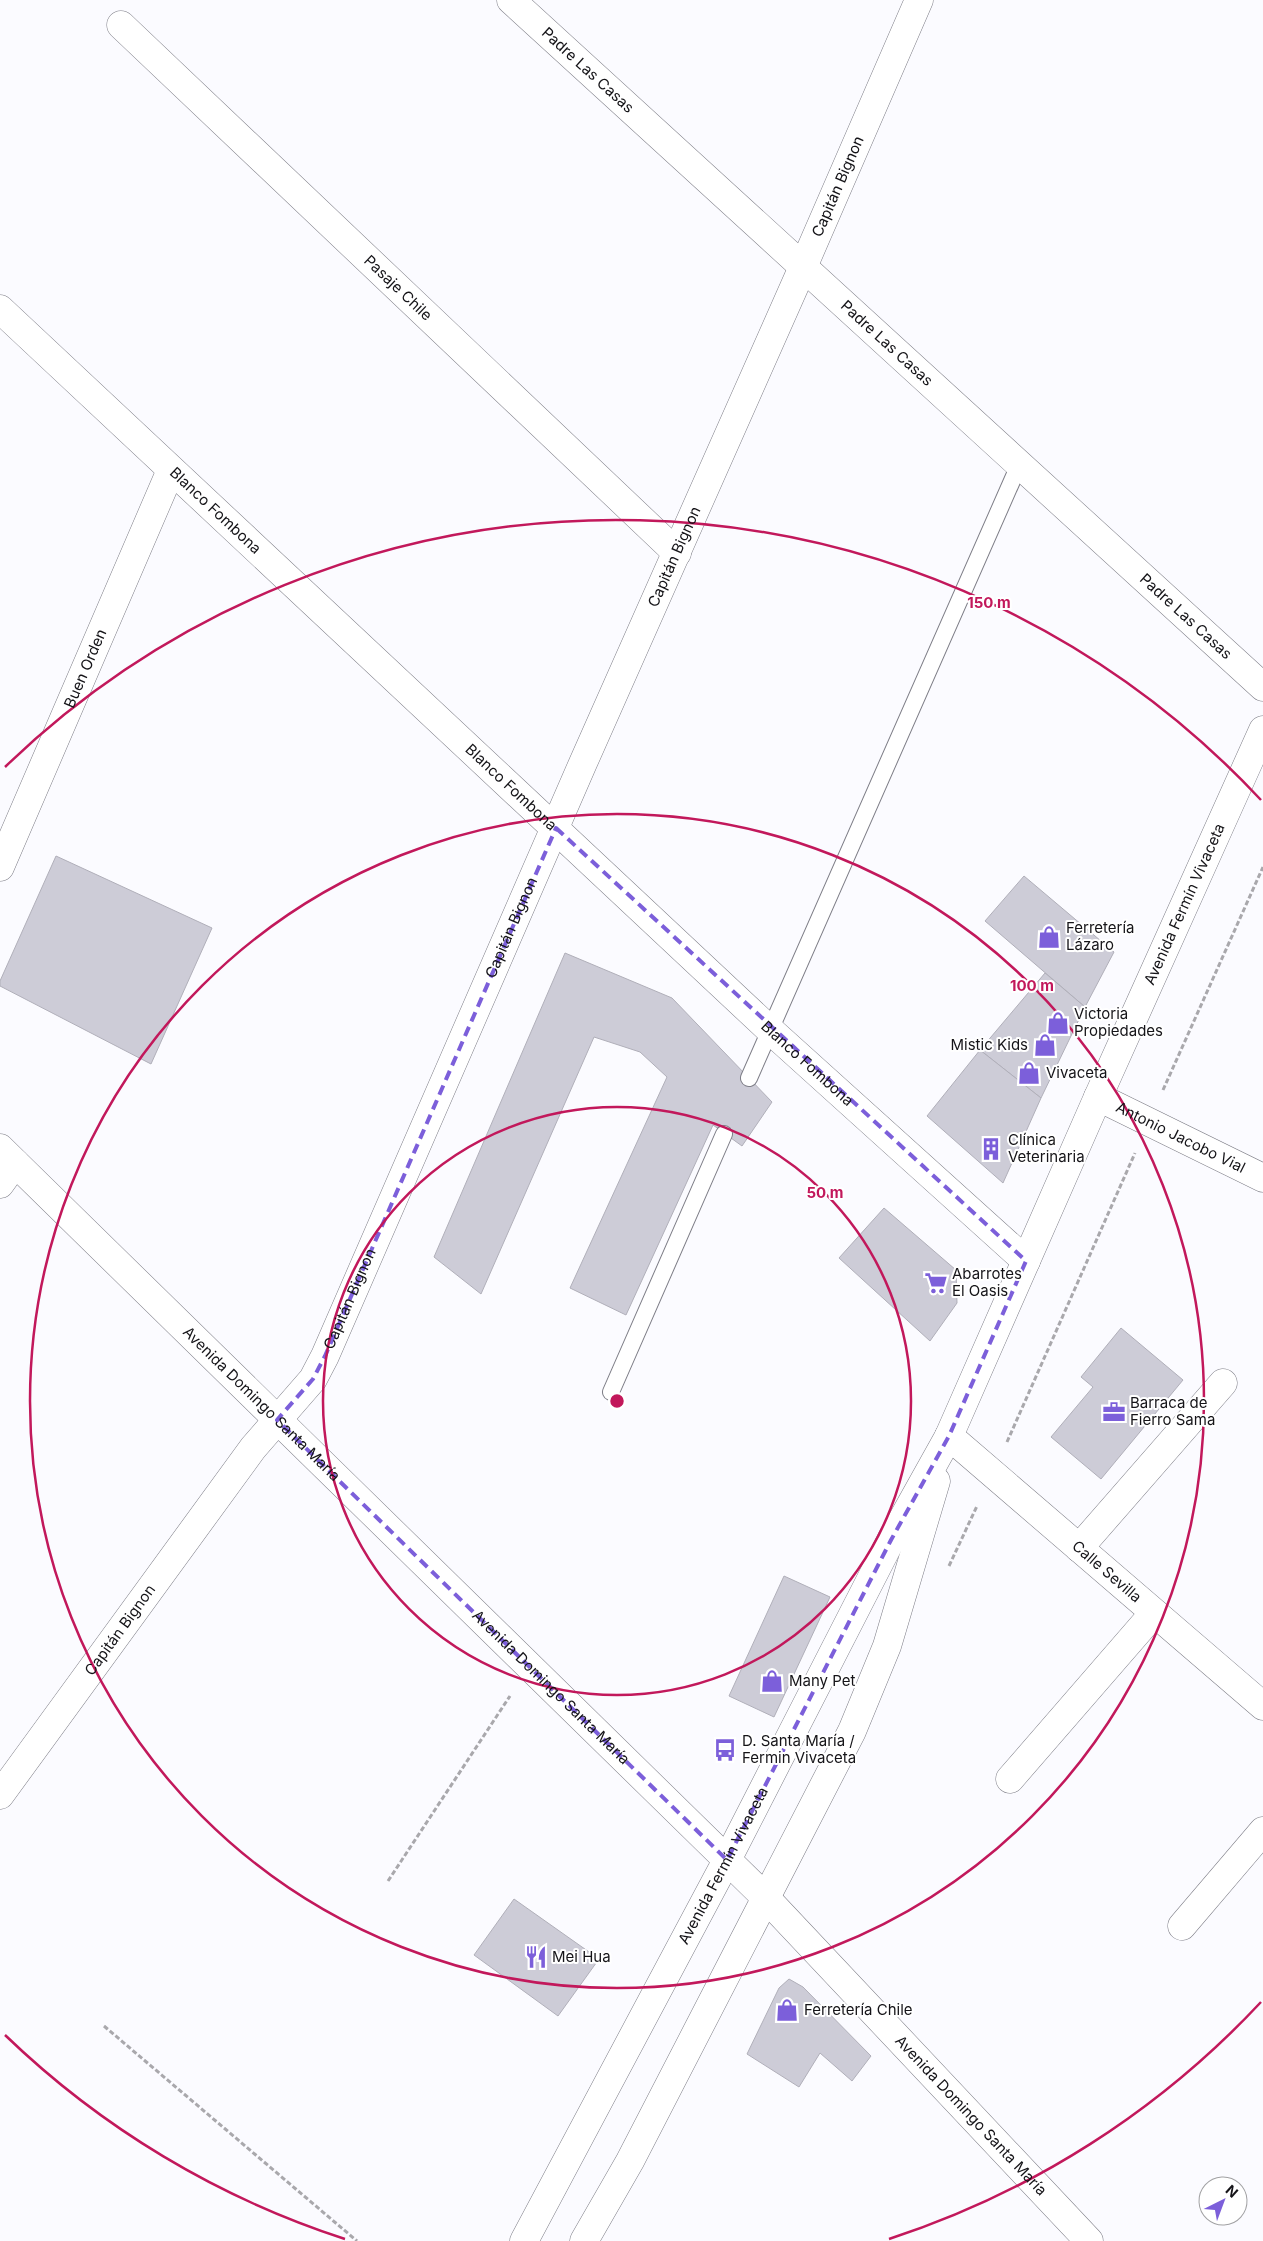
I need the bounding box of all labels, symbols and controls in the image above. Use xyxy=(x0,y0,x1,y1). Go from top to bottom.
street label: Padre Las Casas xyxy=(538,23,638,117)
street label: Capitán Bignon xyxy=(807,133,868,240)
street label: Pasaje Chile xyxy=(360,251,436,324)
street label: Padre Las Casas xyxy=(837,296,937,390)
street label: Blanco Fombona xyxy=(166,463,265,558)
street label: Capitán Bignon xyxy=(643,503,705,610)
street label: Padre Las Casas xyxy=(1136,569,1236,663)
text: 150 m xyxy=(967,593,1011,612)
street label: Buen Orden xyxy=(60,626,110,711)
street label: Blanco Fombona xyxy=(462,740,561,835)
street label: Avenida Fermín Vivaceta xyxy=(1140,820,1229,988)
street label: Capitán Bignon xyxy=(481,874,541,981)
place label: Ferretería Lázaro xyxy=(1066,918,1134,954)
shop icon: Ferretería Lázaro xyxy=(1036,924,1062,950)
text: 100 m xyxy=(1010,976,1054,995)
place label: Victoria Propiedades xyxy=(1074,1004,1163,1040)
shop icon: Victoria Propiedades xyxy=(1045,1010,1071,1036)
street label: Blanco Fombona xyxy=(757,1016,858,1110)
shop icon: Mistic Kids xyxy=(1032,1032,1058,1058)
place label: Mistic Kids xyxy=(951,1035,1028,1054)
shop icon: Vivaceta xyxy=(1016,1060,1042,1086)
place label: Vivaceta xyxy=(1046,1063,1107,1082)
street label: Antonio Jacobo Vial xyxy=(1113,1097,1249,1177)
place label: Clínica Veterinaria xyxy=(1008,1130,1085,1166)
building icon: Clínica Veterinaria xyxy=(978,1136,1004,1162)
text: 50 m xyxy=(807,1183,843,1202)
street label: Capitán Bignon xyxy=(319,1245,380,1352)
place label: Abarrotes El Oasis xyxy=(952,1264,1022,1300)
supermarket icon: Abarrotes El Oasis xyxy=(923,1270,949,1296)
street label: Avenida Domingo Santa María xyxy=(179,1322,345,1485)
centre of rings xyxy=(608,1392,626,1410)
place label: Barraca de Fierro Sama xyxy=(1130,1393,1215,1429)
office icon: Barraca de Fierro Sama xyxy=(1101,1399,1127,1425)
street label: Calle Sevilla xyxy=(1068,1536,1146,1606)
street label: Capitán Bignon xyxy=(80,1581,159,1679)
street label: Avenida Domingo Santa María xyxy=(468,1606,634,1768)
shop icon: Many Pet xyxy=(759,1668,785,1694)
place label: Many Pet xyxy=(789,1671,856,1690)
place label: D. Santa María / Fermin Vivaceta xyxy=(742,1731,856,1767)
bus stop icon: D. Santa María / Fermin Vivaceta xyxy=(712,1737,738,1763)
street label: Avenida Fermín Vivaceta xyxy=(674,1784,772,1947)
restaurant icon: Mei Hua xyxy=(523,1944,549,1970)
place label: Mei Hua xyxy=(552,1947,611,1966)
shop icon: Ferretería Chile xyxy=(774,1997,800,2023)
place label: Ferretería Chile xyxy=(804,2000,913,2019)
street label: Avenida Domingo Santa María xyxy=(891,2031,1051,2199)
north arrow xyxy=(1198,2176,1248,2226)
text: N xyxy=(1222,2181,1242,2201)

